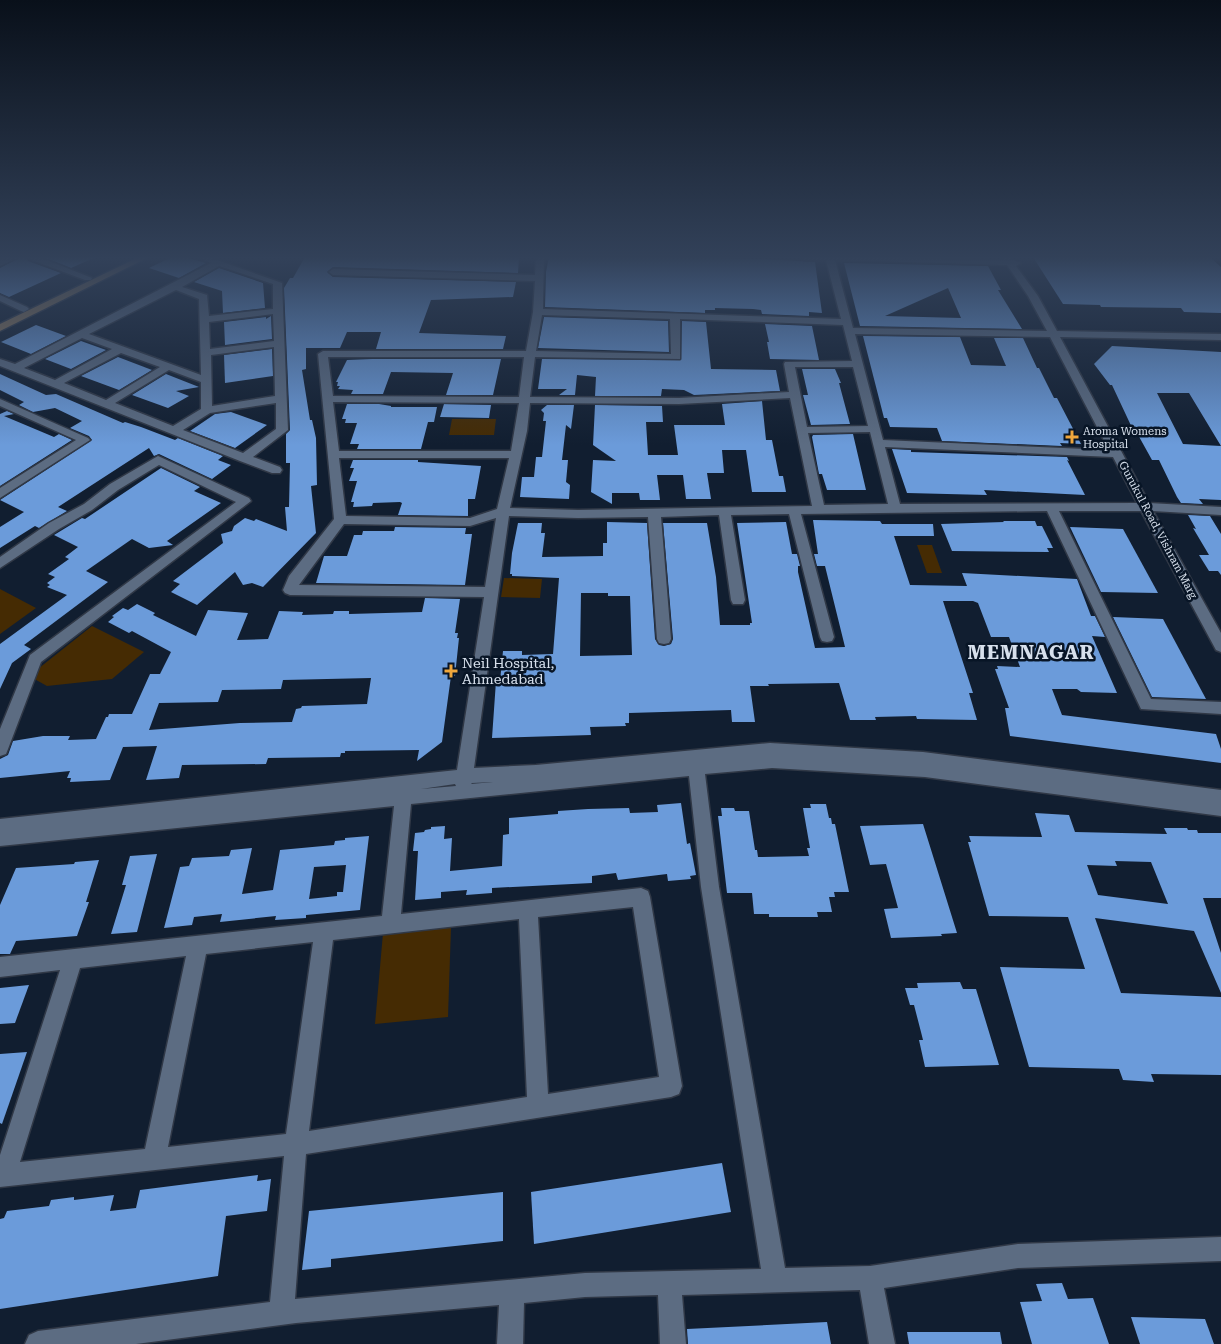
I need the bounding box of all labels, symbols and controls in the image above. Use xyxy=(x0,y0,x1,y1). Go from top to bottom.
place label: Aroma Womens Hospital xyxy=(1083,425,1166,451)
marker: Aroma Womens Hospital xyxy=(1065,430,1079,444)
street label: Gurukul Road, Vishram Marg xyxy=(1116,459,1200,602)
district label: MEMNAGAR xyxy=(967,641,1095,664)
place label: Neil Hospital, Ahmedabad xyxy=(462,655,554,687)
marker: Neil Hospital, Ahmedabad xyxy=(444,664,458,678)

